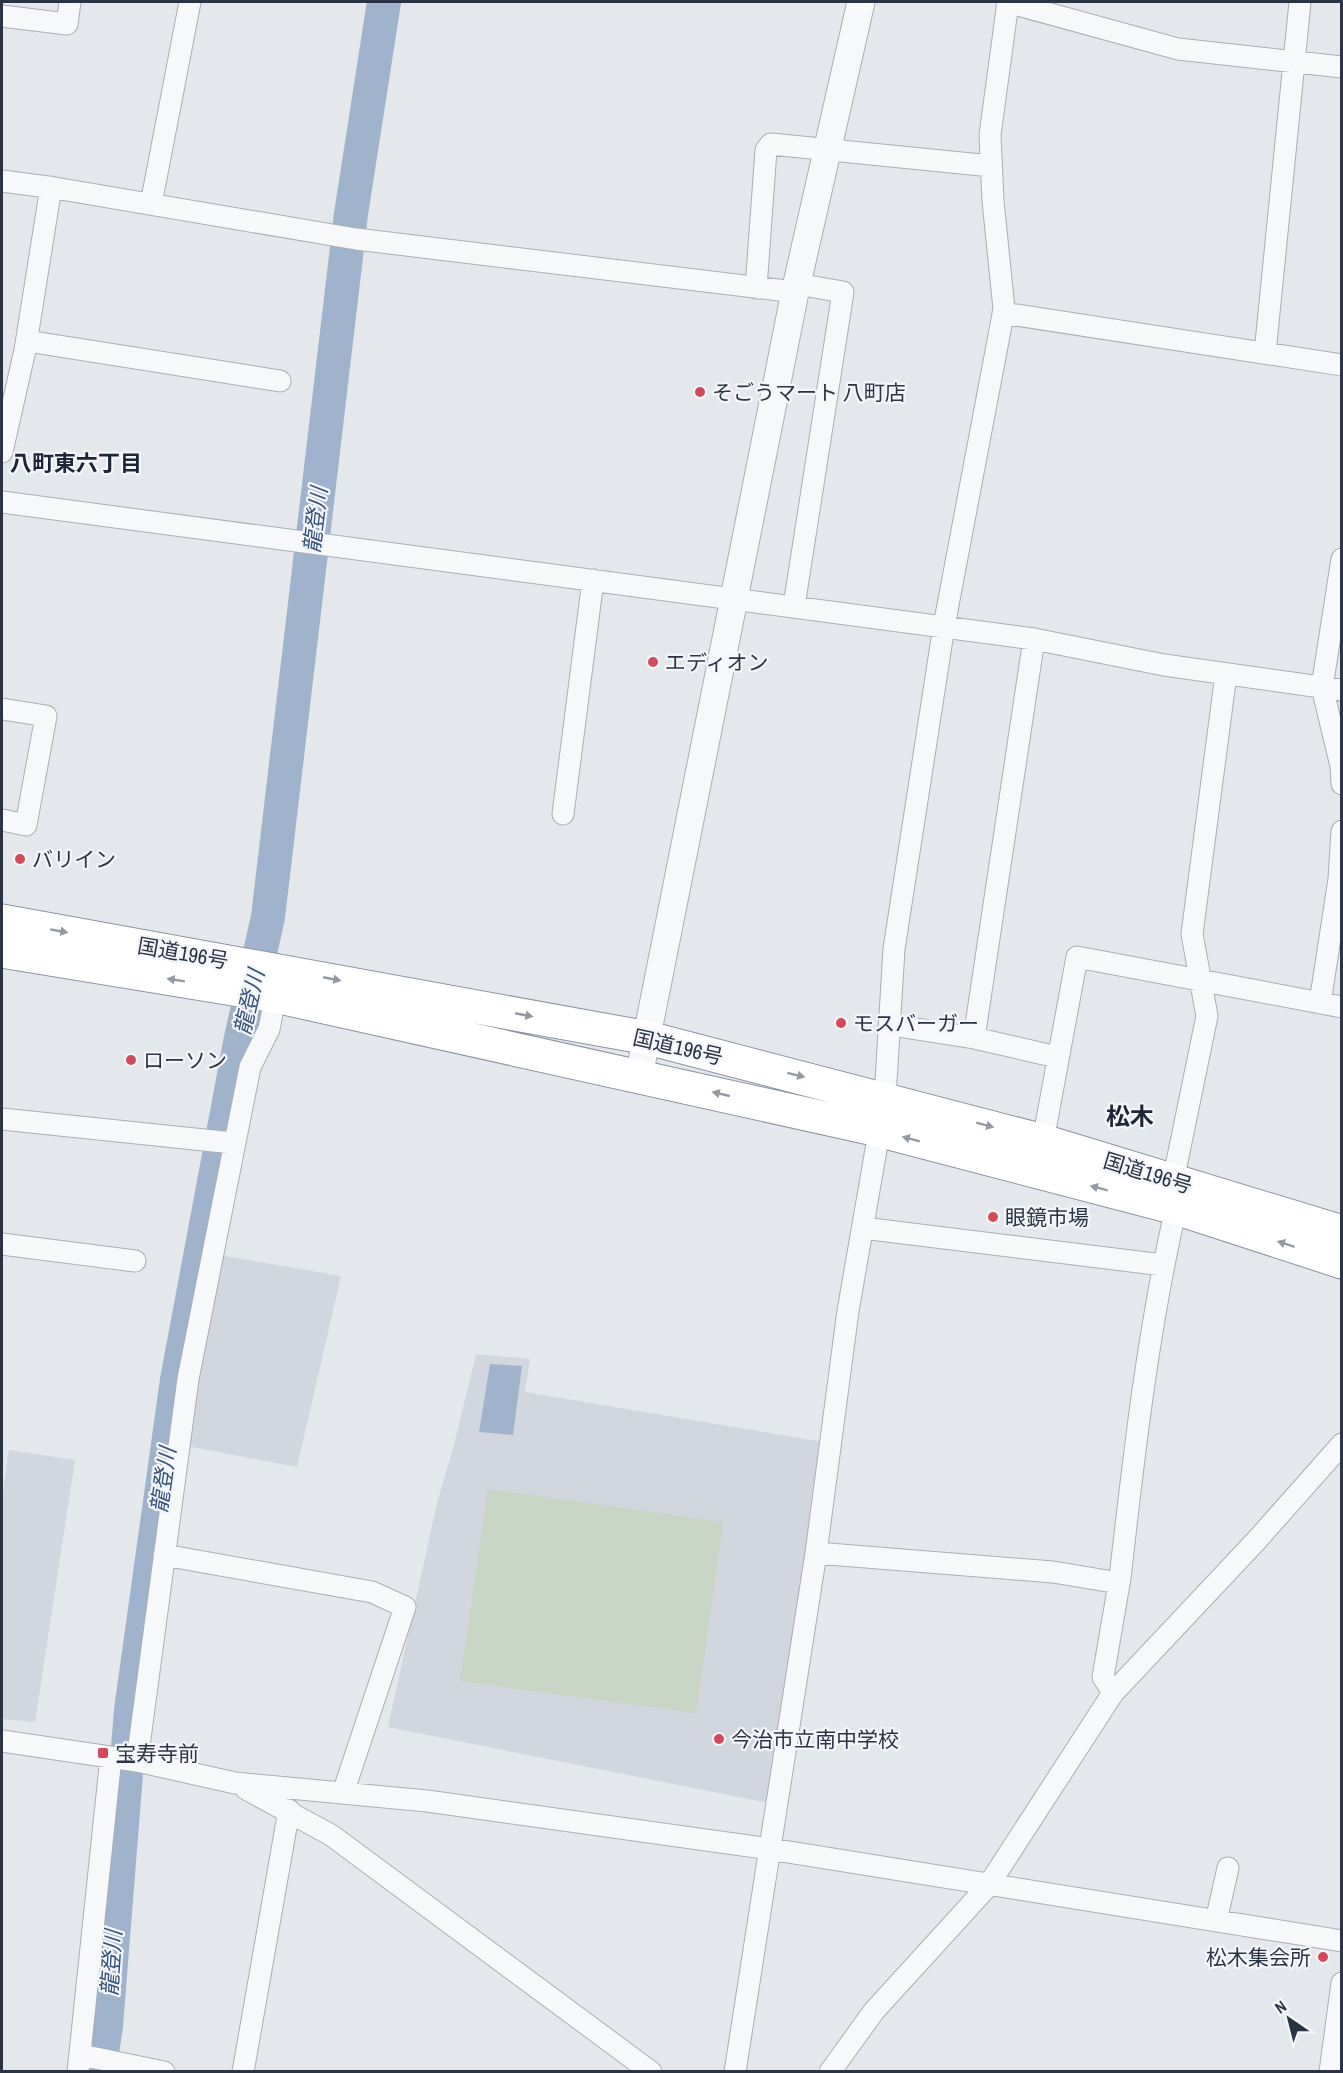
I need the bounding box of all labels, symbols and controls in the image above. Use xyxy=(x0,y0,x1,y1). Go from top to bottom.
place label: そごうマート 八町店 xyxy=(712,378,906,407)
marker: そごうマート 八町店 xyxy=(693,385,707,399)
district label: 八町東六丁目 xyxy=(10,448,142,478)
water label: 龍登川 xyxy=(296,483,334,555)
place label: エディオン xyxy=(665,648,769,677)
marker: エディオン xyxy=(646,655,660,669)
place label: バリイン xyxy=(32,845,116,874)
marker: バリイン xyxy=(13,852,27,866)
one-way arrow xyxy=(50,927,69,936)
street label: 国道196号 xyxy=(135,931,231,975)
water label: 龍登川 xyxy=(227,965,271,1038)
one-way arrow xyxy=(166,975,185,984)
one-way arrow xyxy=(323,975,342,984)
place label: モスバーガー xyxy=(853,1009,979,1038)
one-way arrow xyxy=(515,1011,534,1020)
marker: モスバーガー xyxy=(834,1016,848,1030)
street label: 国道196号 xyxy=(630,1023,726,1071)
place label: ローソン xyxy=(143,1046,227,1075)
marker: ローソン xyxy=(124,1053,138,1067)
one-way arrow xyxy=(787,1071,805,1081)
one-way arrow xyxy=(712,1089,730,1099)
district label: 松木 xyxy=(1106,1100,1154,1132)
one-way arrow xyxy=(976,1121,994,1130)
one-way arrow xyxy=(901,1133,920,1143)
street label: 国道196号 xyxy=(1100,1146,1196,1200)
one-way arrow xyxy=(1090,1183,1108,1192)
place label: 眼鏡市場 xyxy=(1005,1203,1089,1232)
marker: 眼鏡市場 xyxy=(986,1210,1000,1224)
one-way arrow xyxy=(1277,1239,1295,1249)
water label: 龍登川 xyxy=(144,1443,183,1515)
place label: 今治市立南中学校 xyxy=(731,1725,899,1754)
marker: 今治市立南中学校 xyxy=(712,1732,726,1746)
place label: 宝寿寺前 xyxy=(115,1739,199,1768)
marker: 宝寿寺前 xyxy=(96,1746,110,1760)
water label: 龍登川 xyxy=(94,1927,128,1997)
place label: 松木集会所 xyxy=(1206,1943,1311,1972)
marker: 松木集会所 xyxy=(1316,1950,1330,1964)
north arrow xyxy=(1259,1989,1319,2049)
text: N xyxy=(1270,1995,1291,2018)

